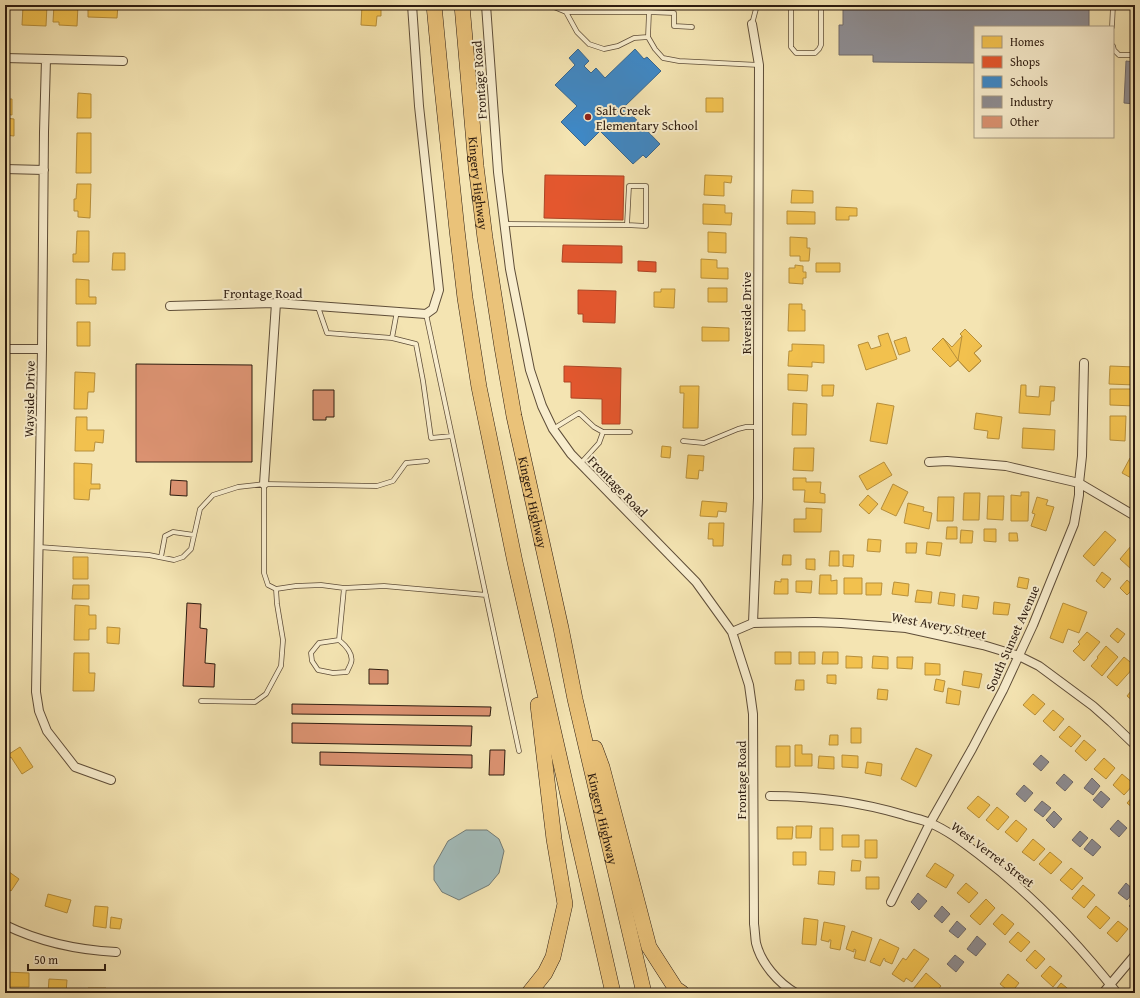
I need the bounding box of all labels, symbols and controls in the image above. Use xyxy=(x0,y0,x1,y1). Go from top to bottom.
legend xyxy=(974,26,1114,138)
text: Homes xyxy=(1010,33,1045,50)
street label: Frontage Road xyxy=(467,40,492,120)
text: Shops xyxy=(1010,53,1040,70)
text: Schools xyxy=(1010,73,1048,90)
text: Industry xyxy=(1010,93,1053,110)
place label: Salt Creek Elementary School xyxy=(596,101,698,135)
marker: Salt Creek Elementary School xyxy=(583,112,593,122)
text: Other xyxy=(1010,113,1039,130)
street label: Kingery Highway xyxy=(463,136,493,232)
street label: Riverside Drive xyxy=(737,272,756,354)
street label: Frontage Road xyxy=(224,284,302,303)
street label: Wayside Drive xyxy=(19,360,40,438)
street label: Frontage Road xyxy=(583,451,652,521)
street label: Kingery Highway xyxy=(513,455,552,551)
street label: South Sunset Avenue xyxy=(981,582,1044,694)
street label: West Avery Street xyxy=(890,607,988,644)
street label: Frontage Road xyxy=(732,741,751,819)
street label: Kingery Highway xyxy=(583,771,623,867)
street label: West Verret Street xyxy=(947,817,1039,892)
scale bar xyxy=(28,946,105,972)
text: 50 m xyxy=(34,951,58,968)

